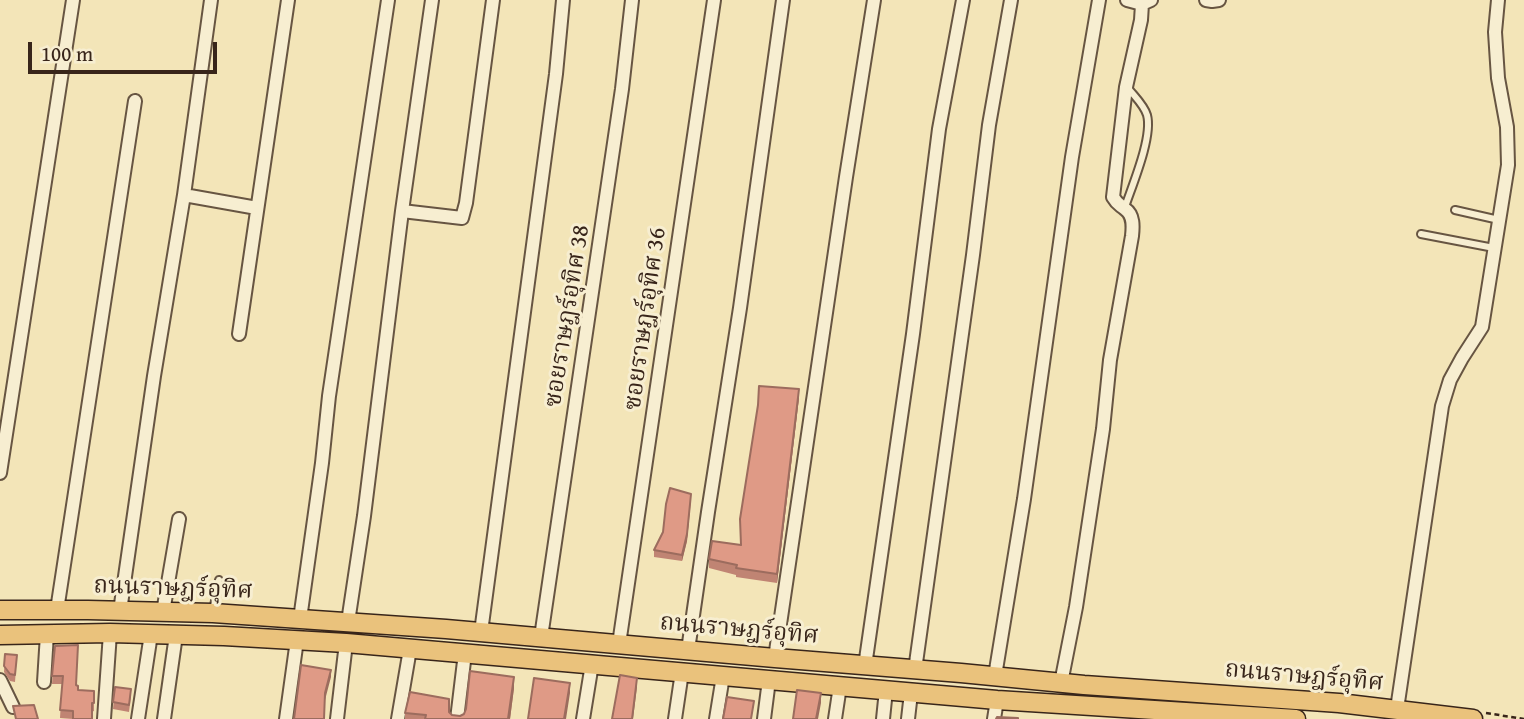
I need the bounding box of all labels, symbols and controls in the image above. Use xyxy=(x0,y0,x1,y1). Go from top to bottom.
scale bar xyxy=(32,28,220,72)
text: 100 m xyxy=(41,38,93,69)
street label: ซอยราษฎร์อุทิศ 38 xyxy=(539,223,597,409)
street label: ซอยราษฎร์อุทิศ 36 xyxy=(619,226,673,412)
street label: ถนนราษฎร์อุทิศ xyxy=(93,572,253,606)
street label: ถนนราษฎร์อุทิศ xyxy=(658,609,820,651)
street label: ถนนราษฎร์อุทิศ xyxy=(1223,656,1385,698)

